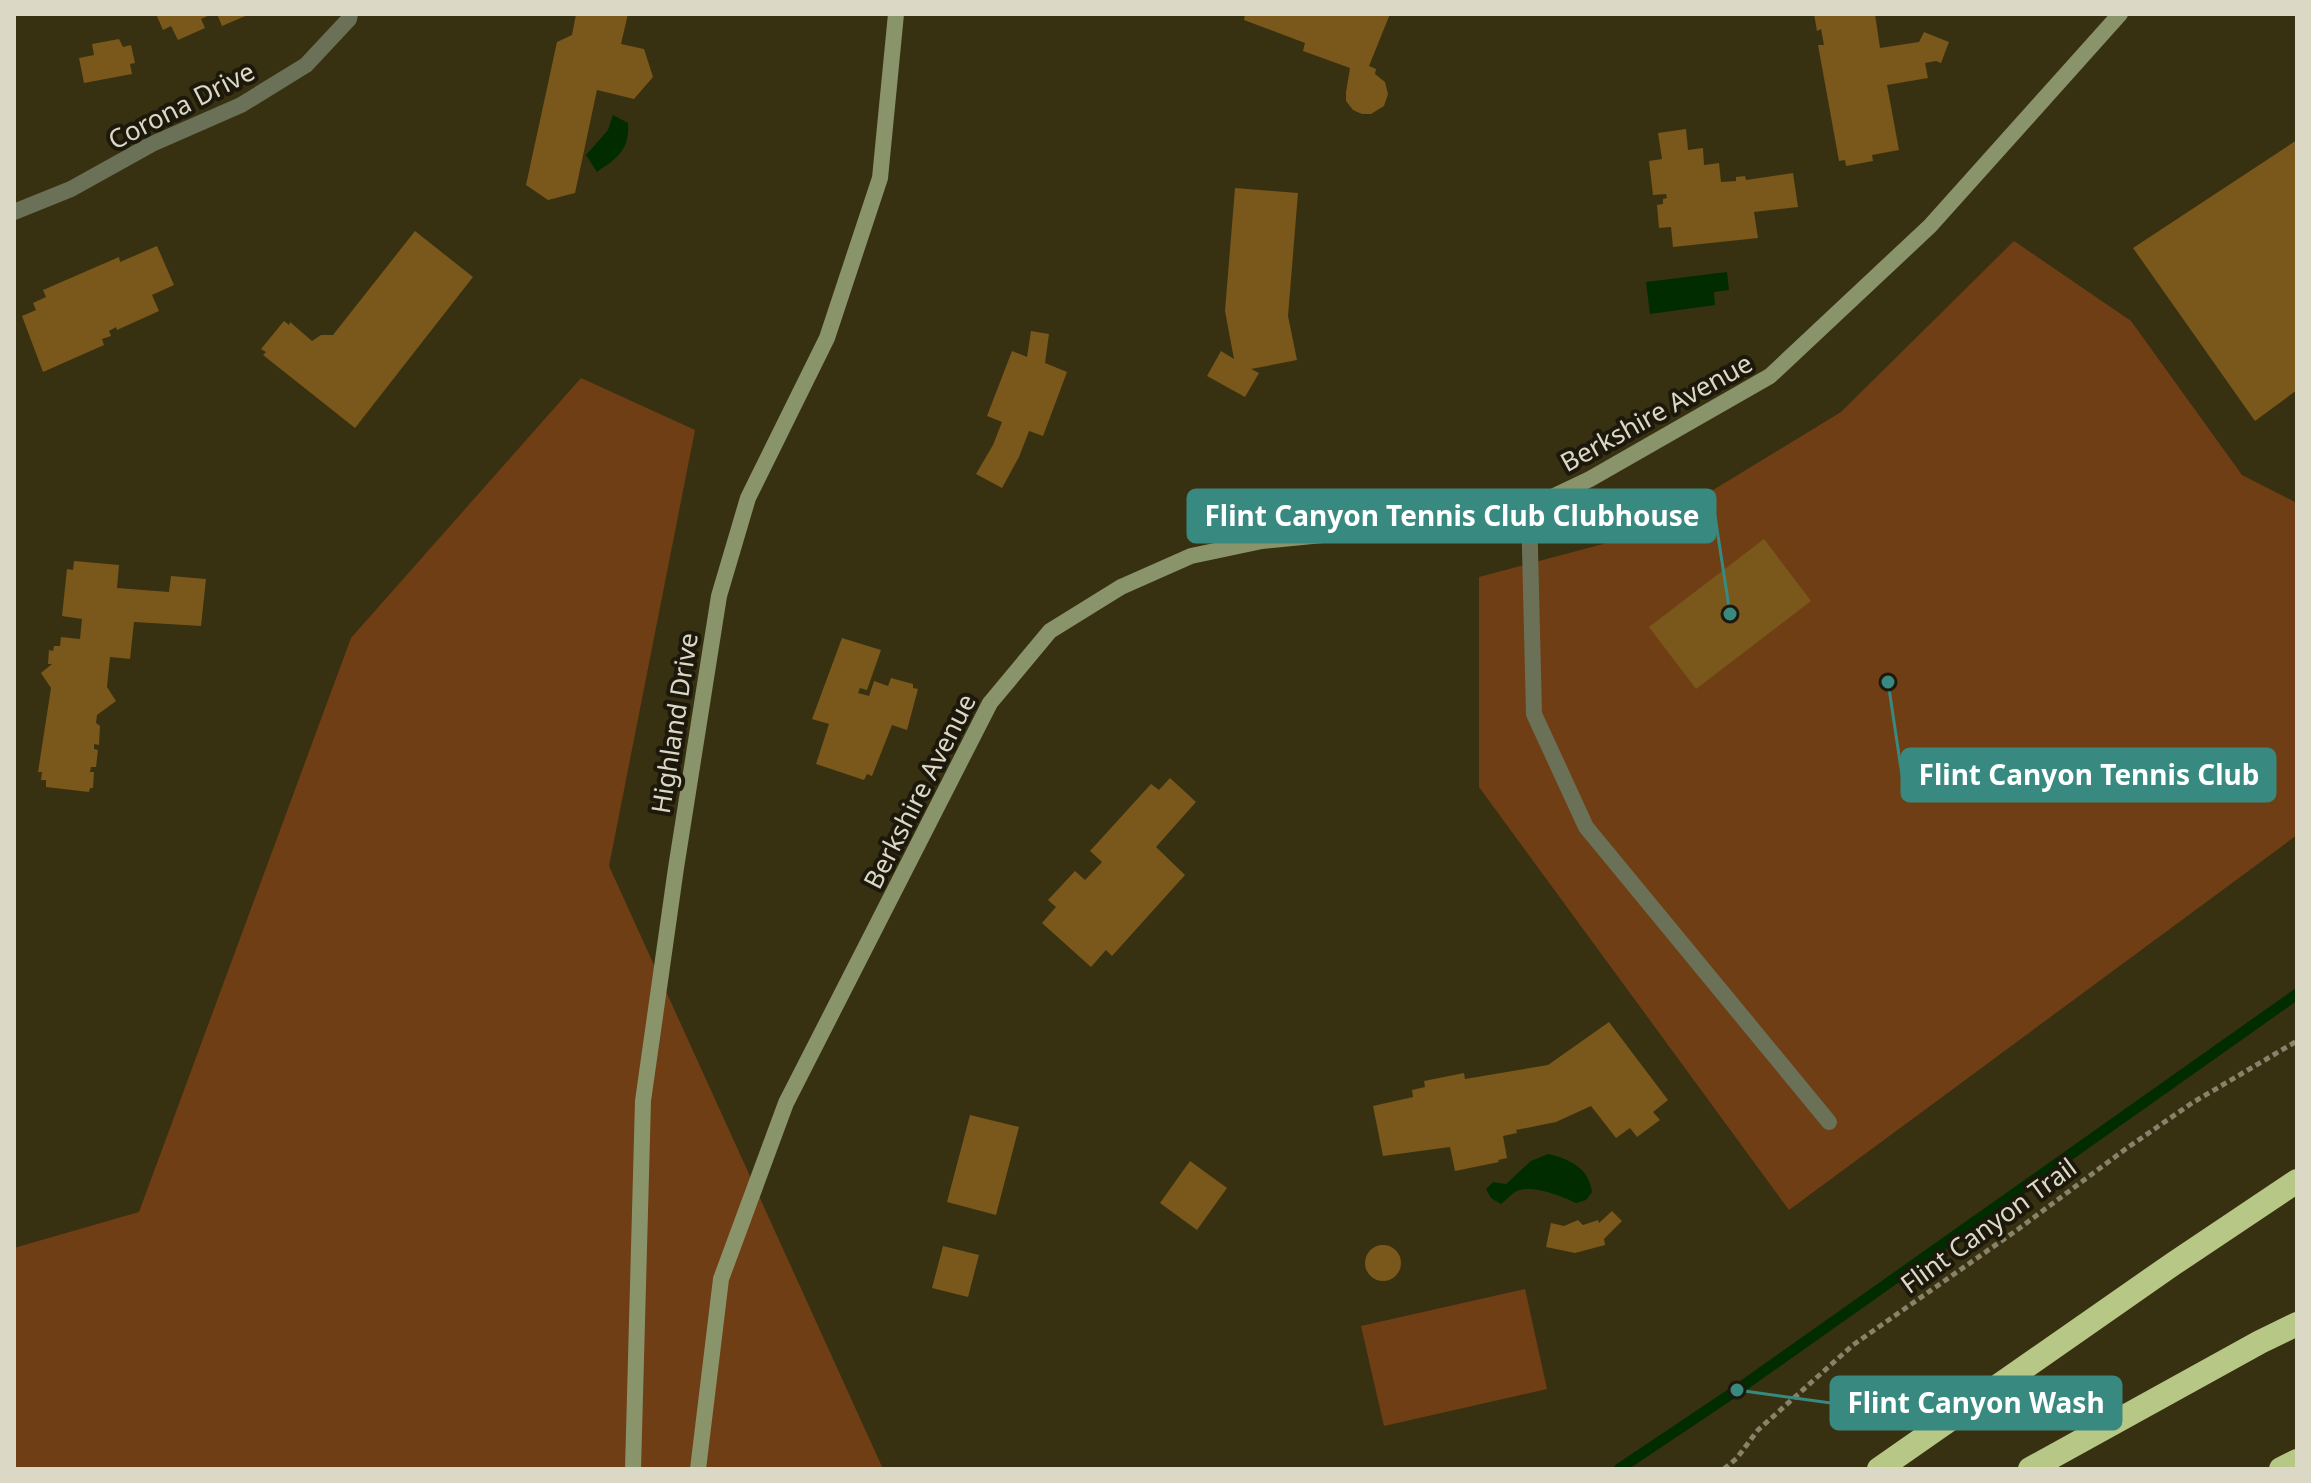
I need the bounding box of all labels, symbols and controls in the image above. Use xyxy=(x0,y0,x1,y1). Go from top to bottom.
street label: Corona Drive xyxy=(102,53,260,157)
street label: Berkshire Avenue xyxy=(1554,344,1758,480)
callout: Flint Canyon Tennis Club Clubhouse xyxy=(1188,490,1715,542)
text: Flint Canyon Tennis Club Clubhouse xyxy=(1204,496,1700,534)
street label: Highland Drive xyxy=(642,630,706,816)
street label: Berkshire Avenue xyxy=(854,687,984,895)
callout: Flint Canyon Tennis Club xyxy=(1902,749,2275,801)
text: Flint Canyon Tennis Club xyxy=(1919,755,2259,793)
street label: Flint Canyon Trail xyxy=(1893,1149,2083,1301)
callout: Flint Canyon Wash xyxy=(1831,1377,2121,1429)
text: Flint Canyon Wash xyxy=(1847,1383,2105,1421)

